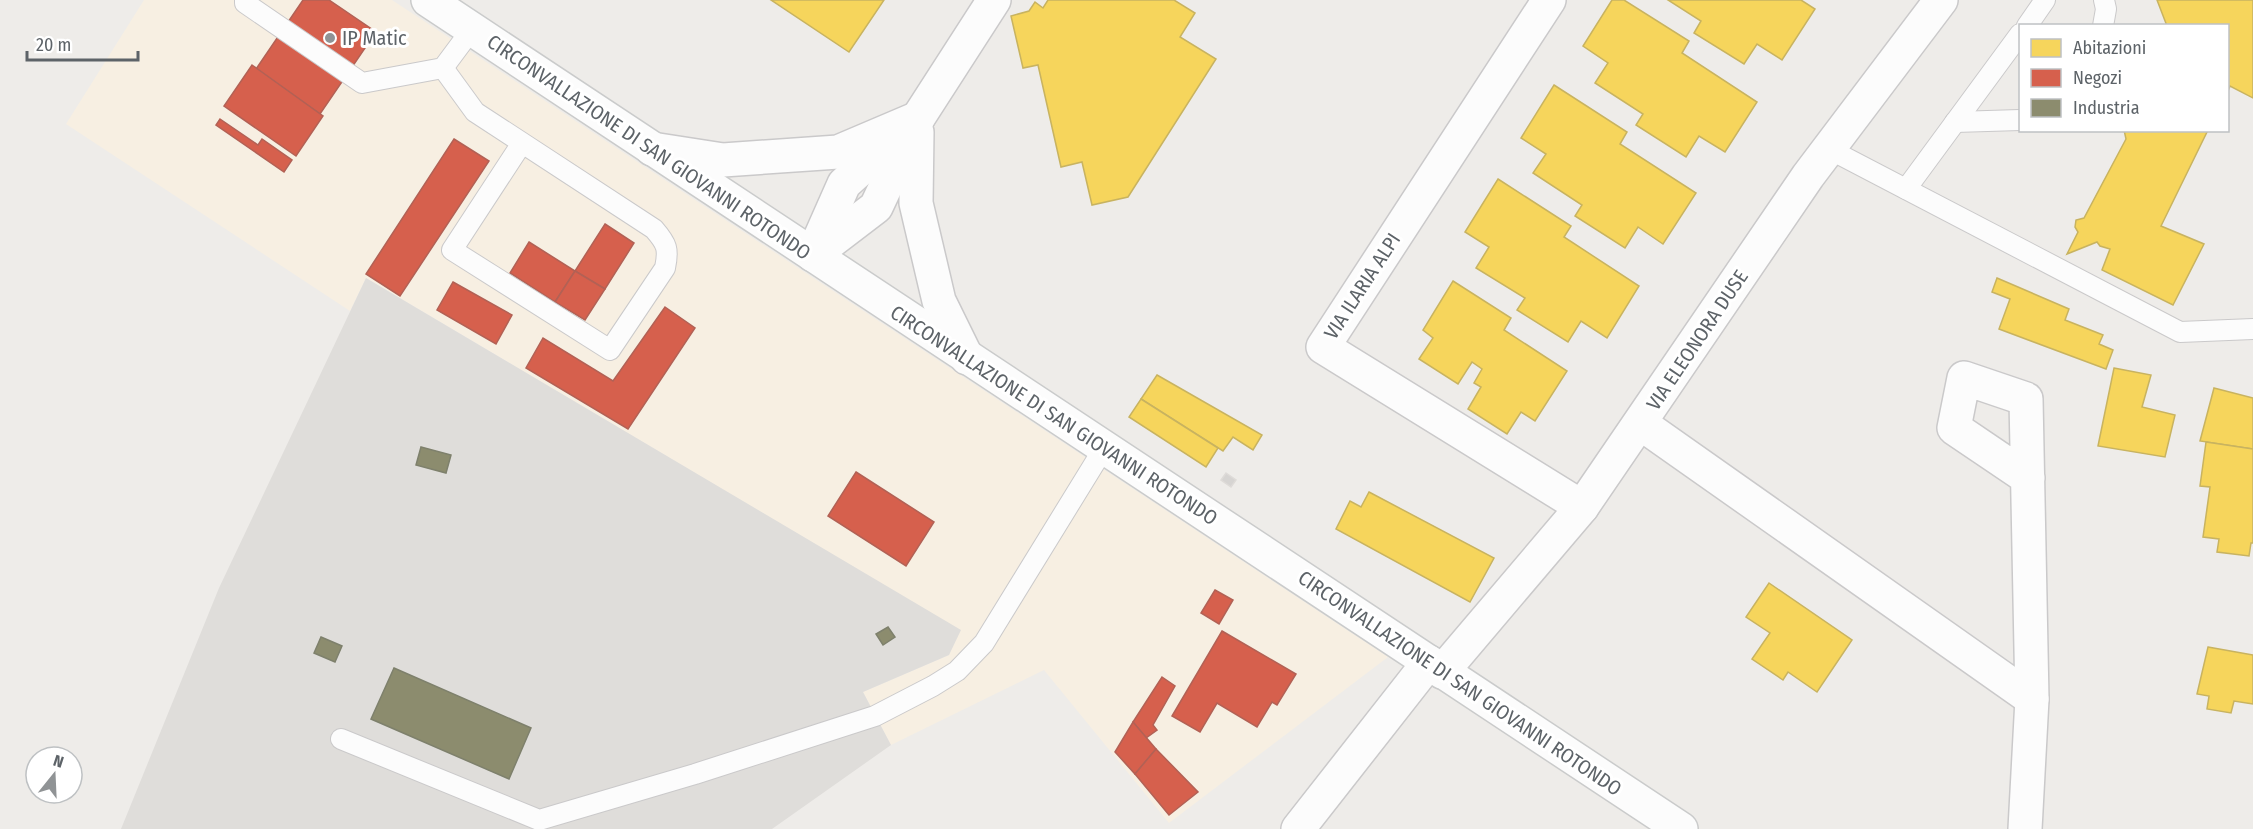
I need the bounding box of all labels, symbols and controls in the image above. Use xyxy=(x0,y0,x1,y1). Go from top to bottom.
scale bar xyxy=(27,24,138,62)
legend xyxy=(2019,24,2229,132)
place label: IP Matic xyxy=(342,26,407,50)
street label: CIRCONVALLAZIONE DI SAN GIOVANNI ROTONDO xyxy=(483,29,815,265)
marker: IP Matic xyxy=(323,31,337,45)
text: 20 m xyxy=(36,34,71,56)
text: Abitazioni xyxy=(2073,37,2146,59)
text: Negozi xyxy=(2073,67,2122,89)
text: Industria xyxy=(2073,97,2140,119)
street label: VIA ILARIA ALPI xyxy=(1319,228,1405,344)
street label: VIA ELEONORA DUSE xyxy=(1641,265,1753,415)
street label: CIRCONVALLAZIONE DI SAN GIOVANNI ROTONDO xyxy=(886,300,1222,530)
street label: CIRCONVALLAZIONE DI SAN GIOVANNI ROTONDO xyxy=(1294,565,1626,801)
north arrow xyxy=(24,745,84,805)
text: N xyxy=(51,751,66,772)

